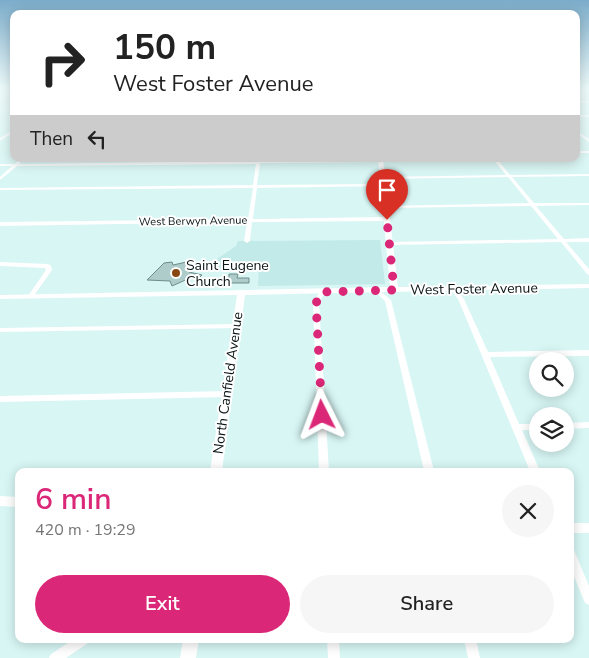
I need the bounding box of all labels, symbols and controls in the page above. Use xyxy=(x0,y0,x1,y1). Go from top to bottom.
text: 150 m xyxy=(113,24,216,71)
icon: right xyxy=(30,30,95,95)
text: West Foster Avenue xyxy=(113,69,314,99)
icon: left xyxy=(83,125,111,153)
text: Then xyxy=(30,126,73,152)
pin xyxy=(366,169,408,220)
icon: arrive xyxy=(373,176,401,204)
street label: West Berwyn Avenue xyxy=(139,213,247,229)
place label: Saint Eugene Church xyxy=(186,256,269,291)
marker: Saint Eugene Church xyxy=(170,267,182,279)
street label: West Foster Avenue xyxy=(410,278,538,300)
street label: North Canfield Avenue xyxy=(209,311,247,455)
map controls xyxy=(529,352,574,452)
button: search xyxy=(529,352,574,397)
position arrow xyxy=(295,388,347,440)
button: layers xyxy=(529,407,574,452)
text: 6 min xyxy=(35,479,111,520)
button: close xyxy=(502,485,554,537)
text: 420 m · 19:29 xyxy=(35,519,136,541)
button: Exit xyxy=(35,575,290,633)
button: Share xyxy=(300,575,554,633)

